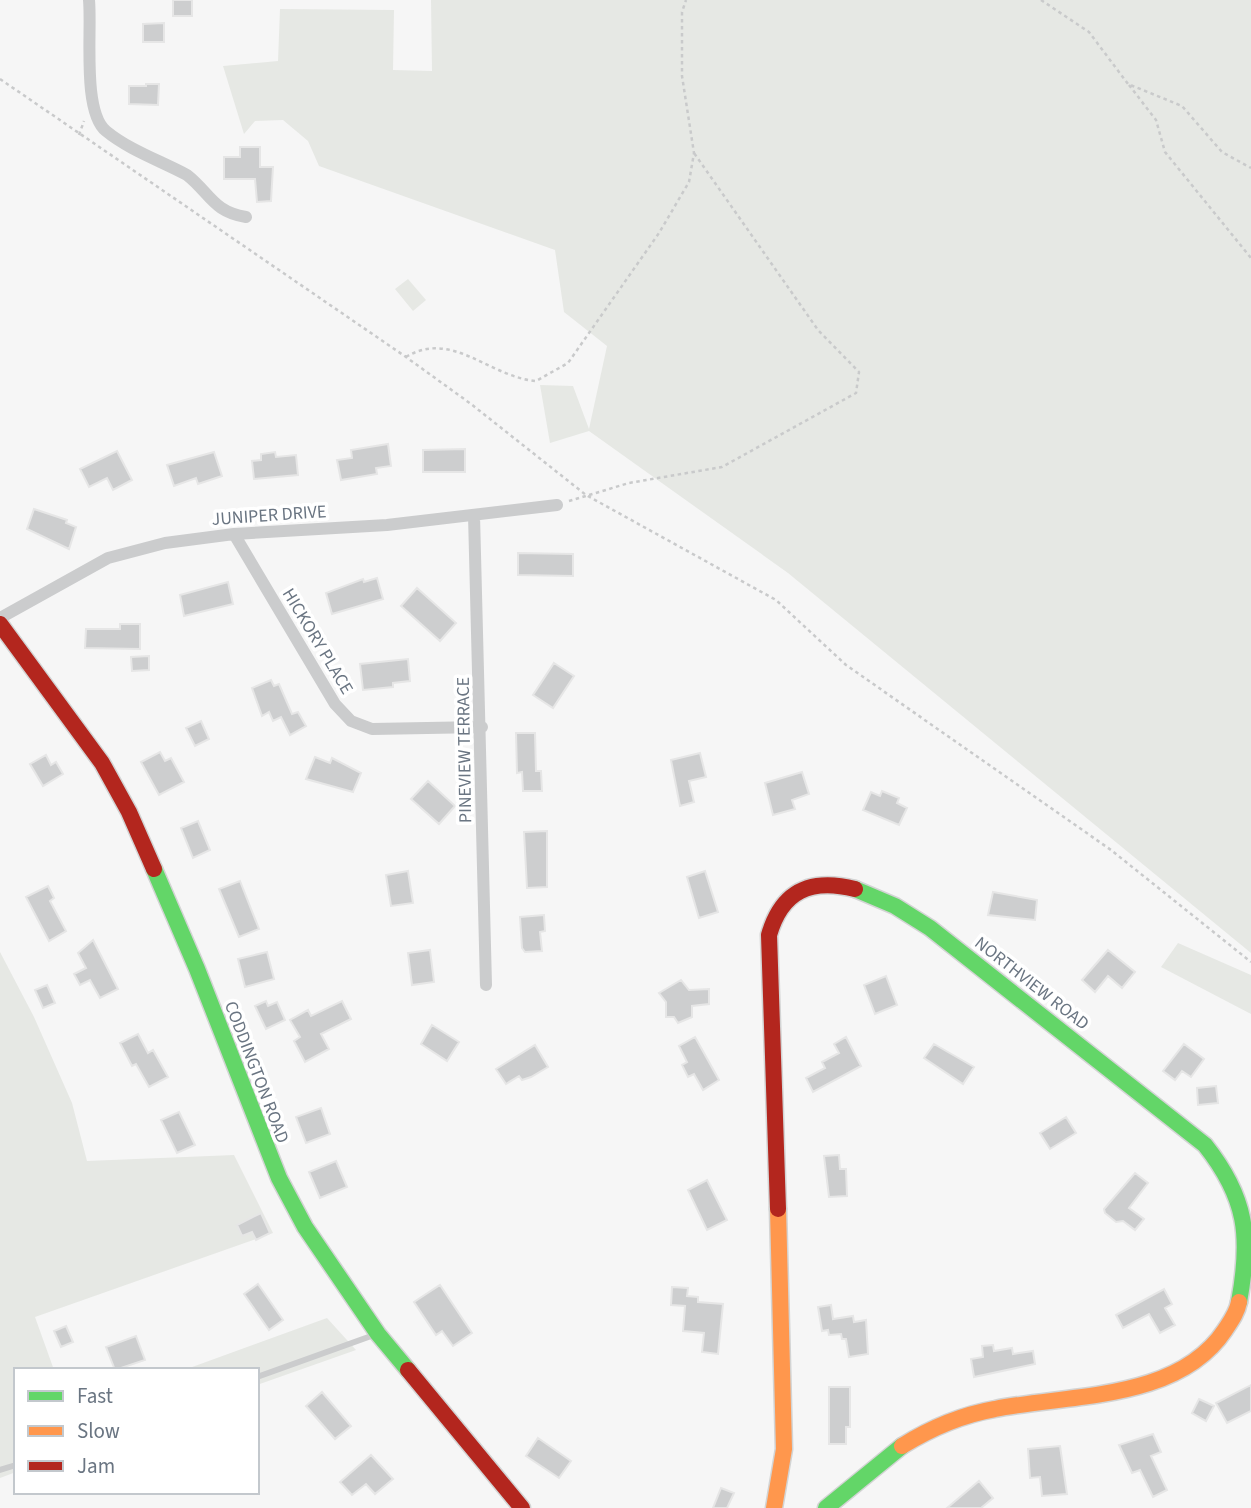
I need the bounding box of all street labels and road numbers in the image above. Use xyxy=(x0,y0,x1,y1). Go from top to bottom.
street label: JUNIPER DRIVE xyxy=(211,499,327,532)
street label: HICKORY PLACE xyxy=(276,584,359,699)
street label: PINEVIEW TERRACE xyxy=(451,677,478,823)
street label: NORTHVIEW ROAD xyxy=(969,931,1094,1036)
street label: CODDINGTON ROAD xyxy=(218,998,295,1147)

